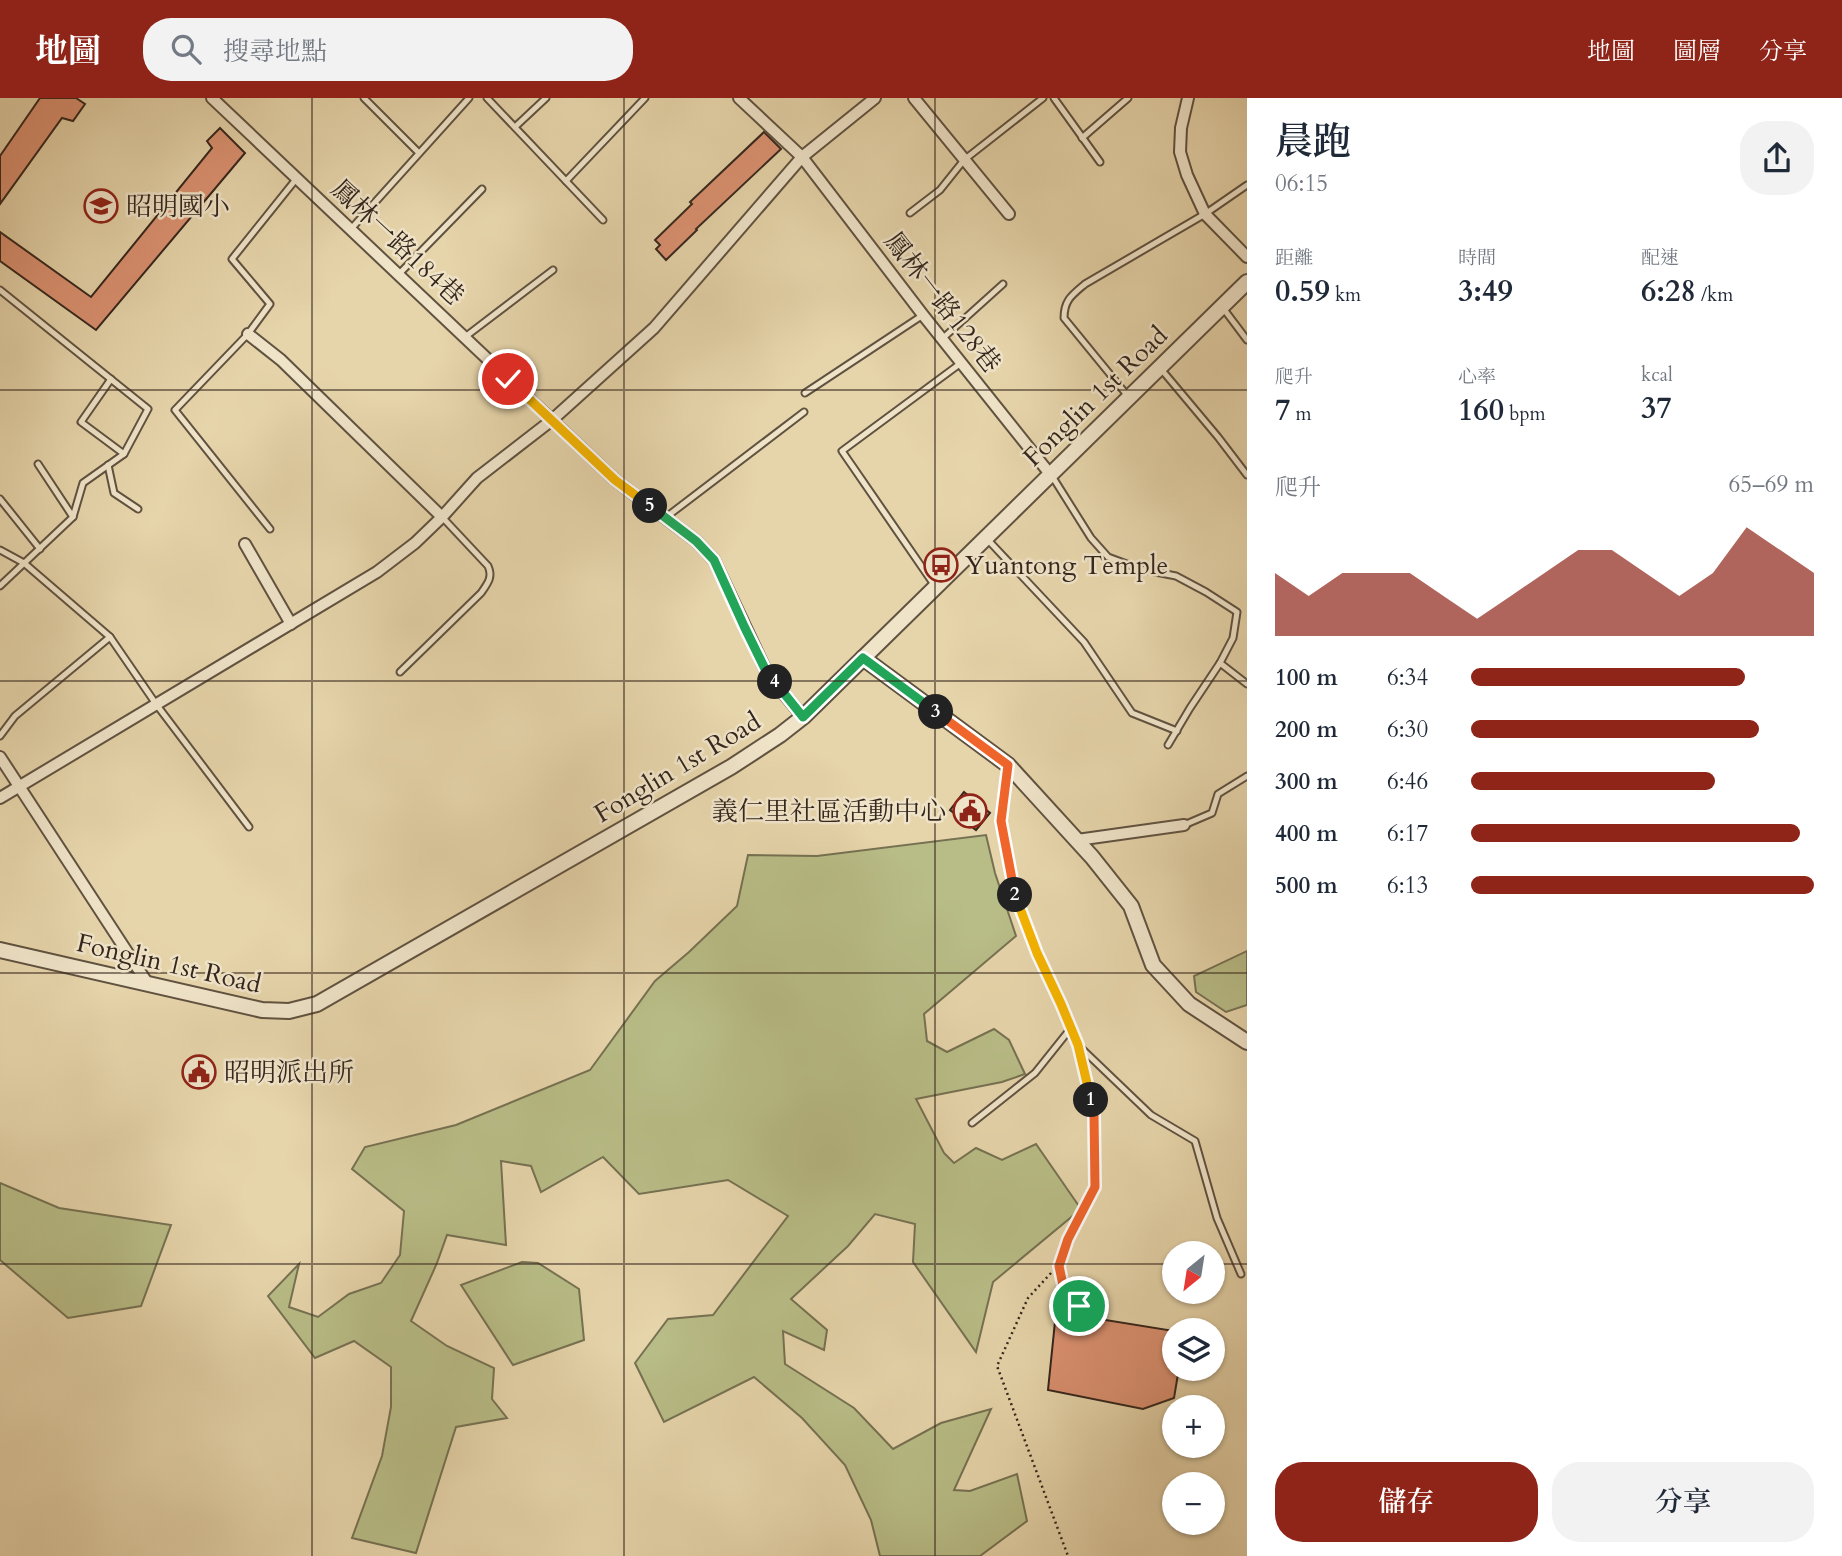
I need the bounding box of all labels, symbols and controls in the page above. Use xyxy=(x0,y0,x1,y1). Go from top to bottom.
search box xyxy=(143,18,633,81)
text: 地圖 xyxy=(35,29,101,74)
icon: search xyxy=(167,30,205,68)
text: 搜尋地點 xyxy=(223,34,327,69)
text: 地圖 xyxy=(1587,35,1635,68)
text: 圖層 xyxy=(1673,35,1721,68)
text: 分享 xyxy=(1759,35,1807,68)
text: 晨跑 xyxy=(1275,116,1351,168)
button: share xyxy=(1740,121,1814,195)
text: 06:15 xyxy=(1275,168,1328,199)
street label: 鳳林一路184巷 xyxy=(324,172,472,313)
school or university icon: 昭明國小 xyxy=(82,187,120,225)
place label: 昭明國小 xyxy=(126,189,230,224)
street label: 鳳林一路128巷 xyxy=(876,225,1009,380)
text: 距離 xyxy=(1275,245,1313,271)
text: 時間 xyxy=(1458,245,1496,271)
text: 配速 xyxy=(1641,245,1679,271)
text: 0.59 xyxy=(1275,271,1330,312)
text: 3:49 xyxy=(1458,271,1513,312)
text: 6:28 xyxy=(1641,271,1696,312)
text: km xyxy=(1330,282,1361,308)
text: /km xyxy=(1696,282,1733,308)
street label: Fonglin 1st Road xyxy=(1015,318,1175,474)
pin xyxy=(478,349,538,409)
icon: check xyxy=(489,360,527,398)
text: kcal xyxy=(1641,362,1673,388)
text: 爬升 xyxy=(1275,364,1313,390)
text: 心率 xyxy=(1458,364,1496,390)
text: 37 xyxy=(1641,388,1672,429)
text: 7 xyxy=(1275,390,1290,431)
text: 160 xyxy=(1458,390,1504,431)
text: m xyxy=(1290,401,1312,427)
text: bpm xyxy=(1504,401,1546,427)
text: 65–69 m xyxy=(1729,469,1814,500)
text: 爬升 xyxy=(1275,472,1321,503)
pin: 5 xyxy=(632,488,668,524)
text: 5 xyxy=(645,492,654,518)
bus stop icon: Yuantong Temple xyxy=(922,546,960,584)
place label: Yuantong Temple xyxy=(965,548,1168,583)
text: 100 m xyxy=(1275,662,1338,693)
text: 6:34 xyxy=(1387,662,1428,693)
pin: 4 xyxy=(758,664,792,700)
text: 4 xyxy=(770,668,779,694)
pin: 3 xyxy=(918,694,954,730)
text: 3 xyxy=(931,698,940,724)
street label: Fonglin 1st Road xyxy=(588,704,767,831)
text: 200 m xyxy=(1275,714,1338,745)
text: 6:30 xyxy=(1387,714,1428,745)
text: 300 m xyxy=(1275,766,1338,797)
text: 6:46 xyxy=(1387,766,1428,797)
public building icon: 義仁里社區活動中心 xyxy=(951,792,989,830)
place label: 義仁里社區活動中心 xyxy=(712,794,946,829)
text: 400 m xyxy=(1275,818,1338,849)
text: 6:17 xyxy=(1387,818,1428,849)
text: 500 m xyxy=(1275,870,1338,901)
text: 6:13 xyxy=(1387,870,1428,901)
pin: 2 xyxy=(998,878,1032,912)
text: 2 xyxy=(1010,881,1019,907)
street label: Fonglin 1st Road xyxy=(73,925,265,1002)
public building icon: 昭明派出所 xyxy=(180,1053,218,1091)
place label: 昭明派出所 xyxy=(224,1055,354,1090)
pin: 1 xyxy=(1074,1082,1108,1118)
text: 1 xyxy=(1086,1086,1095,1112)
north arrow xyxy=(1162,1241,1225,1304)
map controls xyxy=(1162,1241,1225,1535)
pin xyxy=(1049,1276,1109,1336)
icon: arrive xyxy=(1060,1287,1098,1325)
button: layers xyxy=(1162,1318,1225,1381)
button: + xyxy=(1162,1395,1225,1458)
button: 儲存 xyxy=(1275,1462,1538,1542)
button: 分享 xyxy=(1552,1462,1814,1542)
button: − xyxy=(1162,1472,1225,1535)

